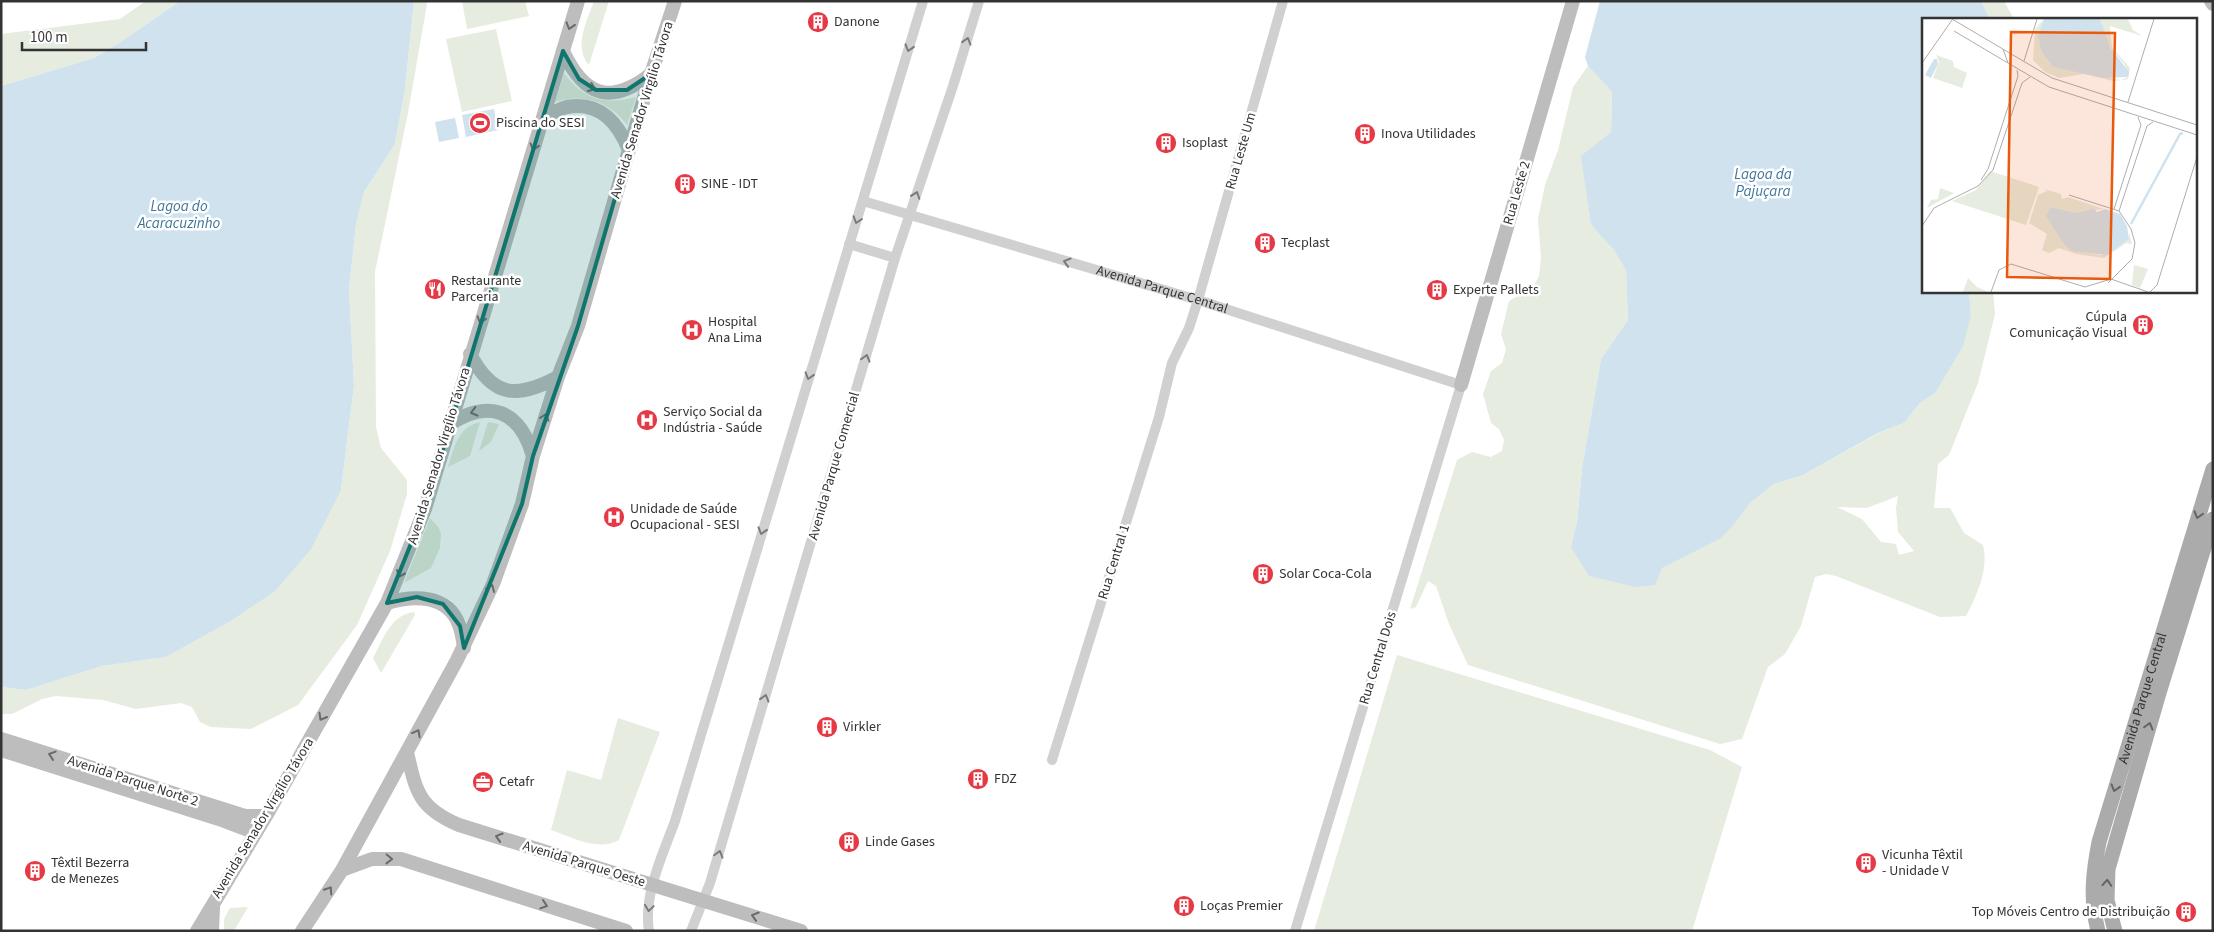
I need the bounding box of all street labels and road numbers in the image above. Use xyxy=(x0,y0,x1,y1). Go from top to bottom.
street label: Avenida Senador Virgílio Távora xyxy=(605,19,679,201)
street label: Rua Leste Um xyxy=(1220,110,1262,192)
street label: Rua Leste 2 xyxy=(1498,159,1536,227)
street label: Avenida Parque Central xyxy=(1094,260,1231,319)
street label: Avenida Senador Virgílio Távora xyxy=(402,365,476,547)
street label: Avenida Parque Comercial xyxy=(803,389,865,542)
street label: Rua Central 1 xyxy=(1093,522,1135,602)
street label: Rua Central Dois xyxy=(1354,609,1402,707)
street label: Avenida Parque Central xyxy=(2113,630,2173,767)
street label: Avenida Senador Virgílio Távora xyxy=(207,734,319,902)
street label: Avenida Parque Norte 2 xyxy=(65,750,201,812)
street label: Avenida Parque Oeste xyxy=(520,836,648,892)

